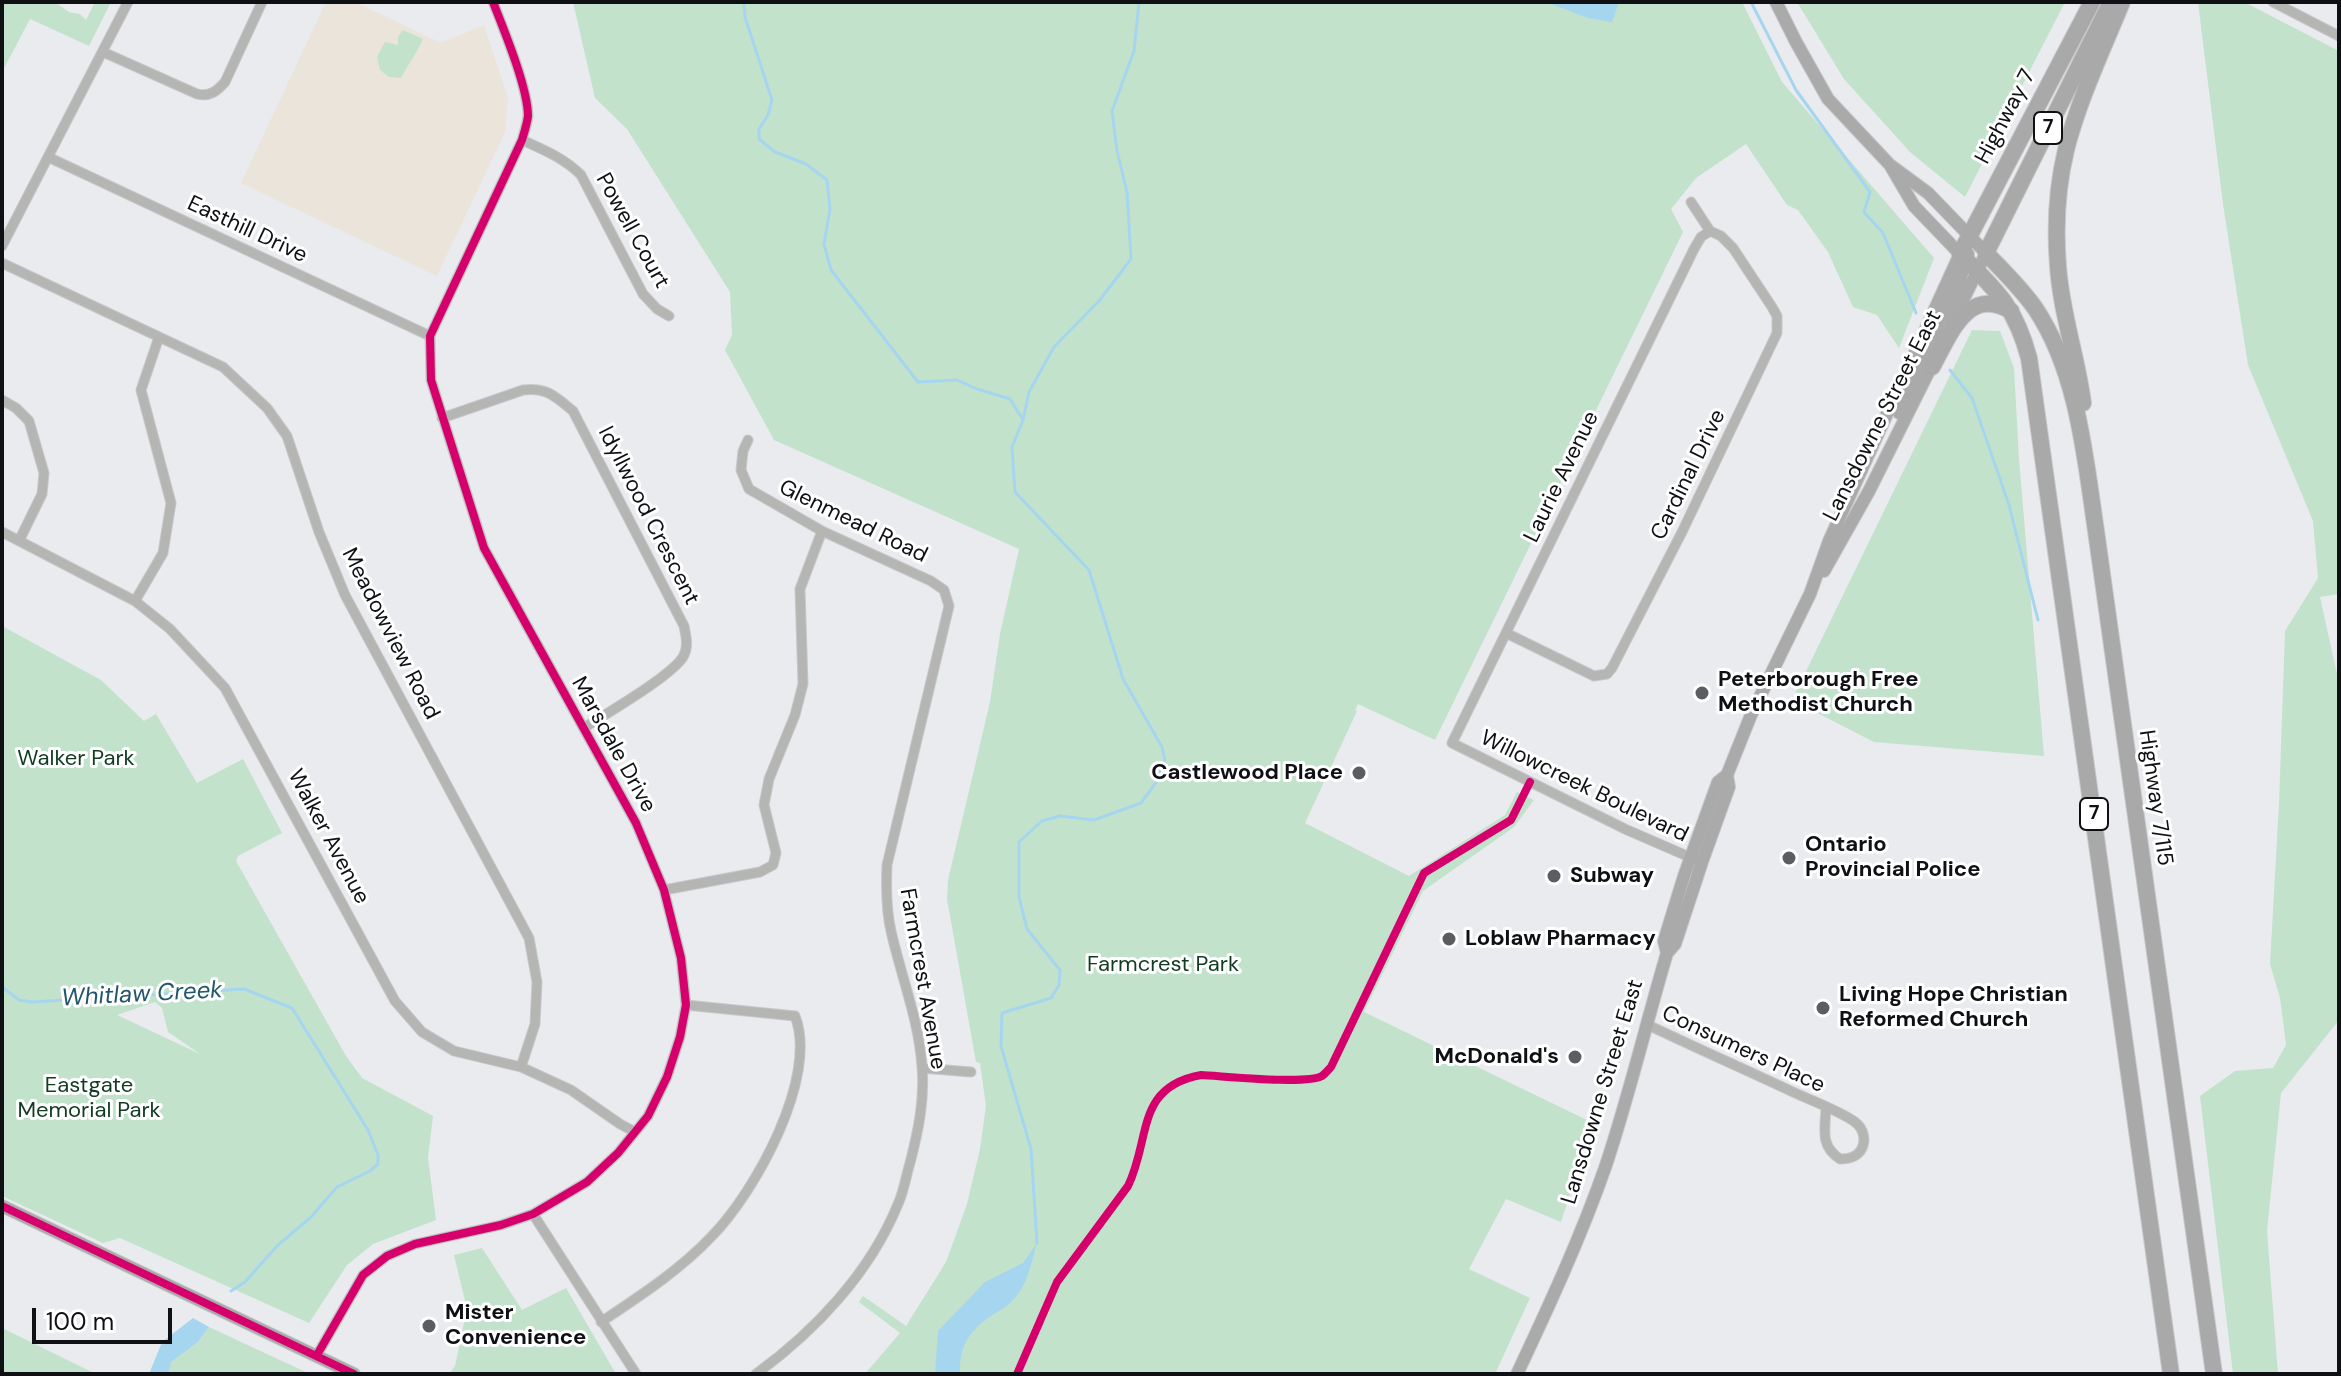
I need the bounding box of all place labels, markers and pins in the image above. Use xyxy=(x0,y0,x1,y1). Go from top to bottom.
place label: Peterborough Free Methodist Church xyxy=(1718,667,1919,718)
marker: Peterborough Free Methodist Church xyxy=(1693,684,1711,702)
place label: Castlewood Place xyxy=(1151,760,1343,786)
marker: Castlewood Place xyxy=(1350,764,1368,782)
place label: Ontario Provincial Police xyxy=(1805,832,1980,884)
marker: Ontario Provincial Police xyxy=(1780,849,1798,867)
place label: Subway xyxy=(1570,863,1654,889)
marker: Subway xyxy=(1545,867,1563,885)
place label: Loblaw Pharmacy xyxy=(1465,926,1656,952)
marker: Loblaw Pharmacy xyxy=(1440,930,1458,948)
place label: Living Hope Christian Reformed Church xyxy=(1839,982,2068,1034)
marker: Living Hope Christian Reformed Church xyxy=(1814,999,1832,1017)
place label: McDonald's xyxy=(1434,1044,1559,1070)
marker: McDonald's xyxy=(1566,1048,1584,1066)
place label: Mister Convenience xyxy=(445,1300,586,1352)
marker: Mister Convenience xyxy=(420,1317,438,1335)

